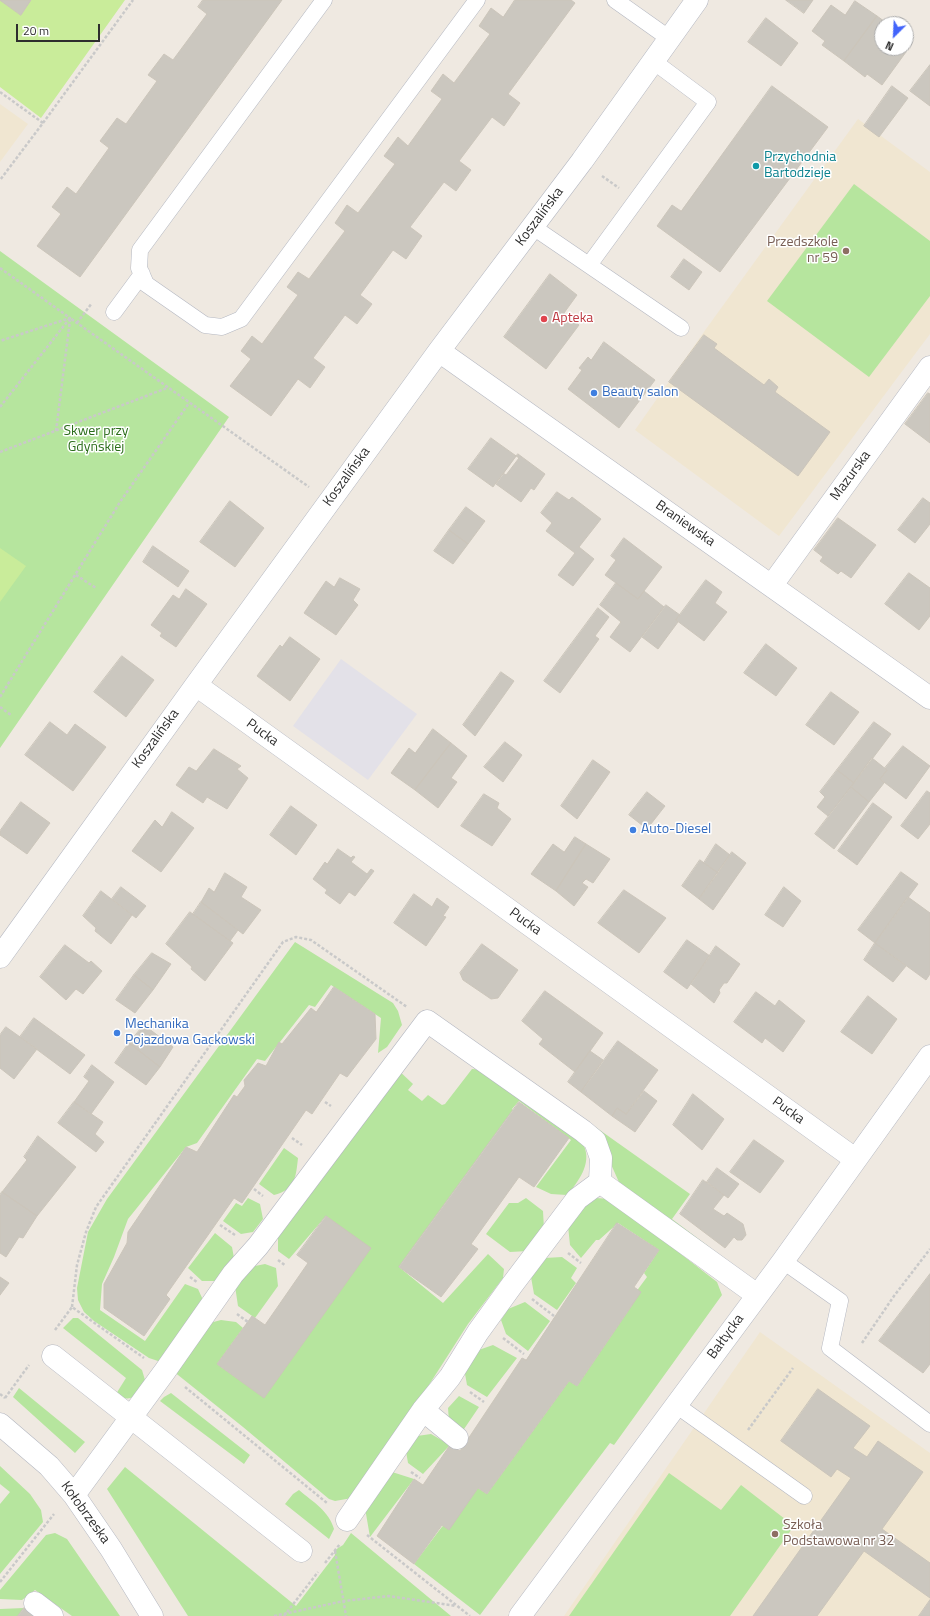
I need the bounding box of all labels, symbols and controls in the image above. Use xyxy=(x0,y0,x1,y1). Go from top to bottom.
scale bar xyxy=(18,16,102,42)
north arrow xyxy=(874,16,914,56)
text: 20 m xyxy=(23,21,49,40)
text: N xyxy=(883,37,896,55)
place label: Przychodnia Bartodzieje xyxy=(764,150,836,182)
marker: Przychodnia Bartodzieje xyxy=(751,161,761,171)
street label: Koszalińska xyxy=(513,184,567,250)
place label: Przedszkole nr 59 xyxy=(767,235,838,268)
marker: Przedszkole nr 59 xyxy=(841,246,851,256)
place label: Apteka xyxy=(552,311,593,327)
marker: Apteka xyxy=(539,314,549,324)
place label: Beauty salon xyxy=(602,385,679,401)
marker: Beauty salon xyxy=(589,388,599,398)
park label: Skwer przy Gdyńskiej xyxy=(63,424,129,456)
street label: Koszalińska xyxy=(320,444,374,510)
street label: Mazurska xyxy=(827,448,875,504)
street label: Braniewska xyxy=(652,497,718,551)
street label: Koszalińska xyxy=(129,706,183,772)
street label: Pucka xyxy=(243,716,281,750)
place label: Auto-Diesel xyxy=(641,822,711,838)
marker: Auto-Diesel xyxy=(628,825,638,835)
street label: Pucka xyxy=(506,905,544,939)
place label: Mechanika Pojazdowa Gackowski xyxy=(125,1017,255,1050)
marker: Mechanika Pojazdowa Gackowski xyxy=(112,1028,122,1038)
street label: Pucka xyxy=(769,1094,807,1128)
street label: Bałtycka xyxy=(704,1311,748,1363)
street label: Kołobrzeska xyxy=(57,1479,113,1547)
place label: Szkoła Podstawowa nr 32 xyxy=(783,1518,894,1550)
marker: Szkoła Podstawowa nr 32 xyxy=(770,1529,780,1539)

